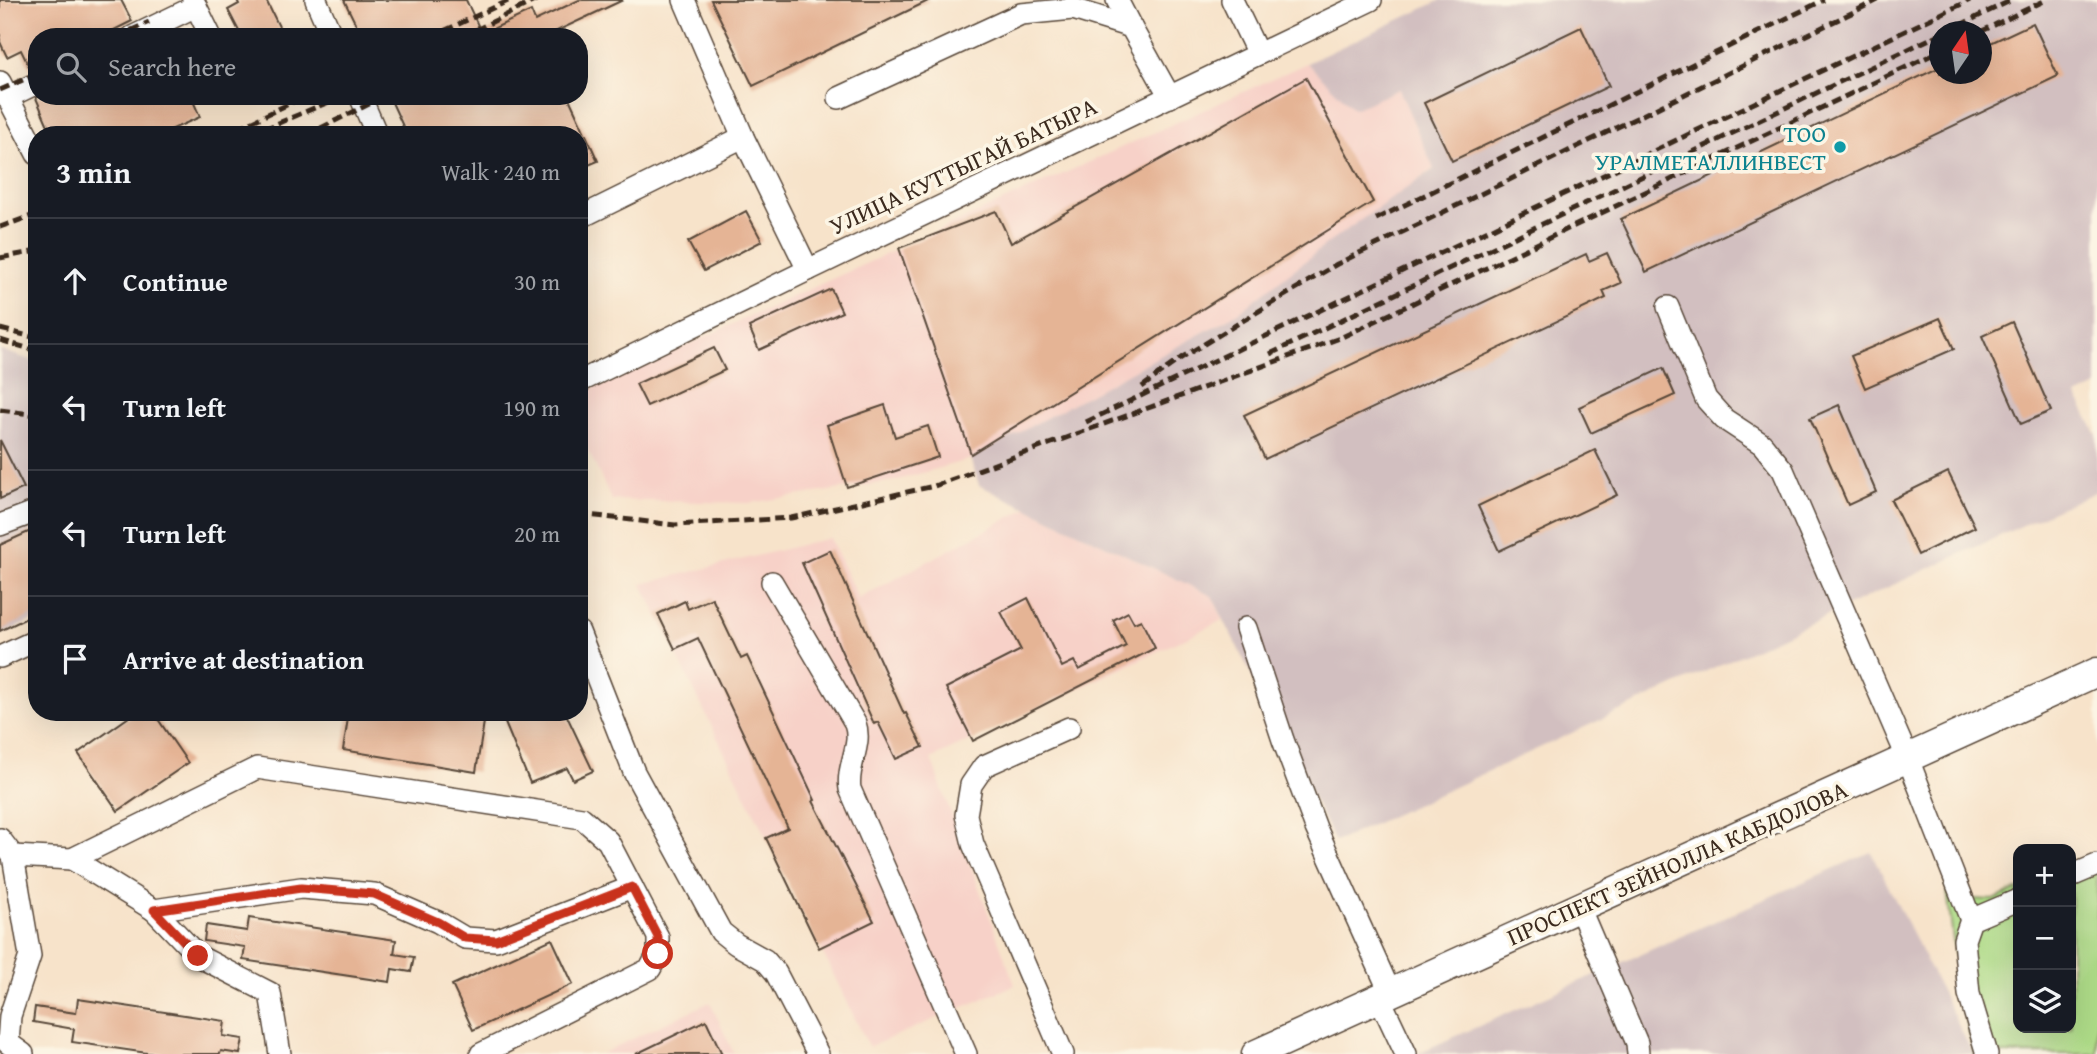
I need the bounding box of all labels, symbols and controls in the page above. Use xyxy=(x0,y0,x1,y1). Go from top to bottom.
north arrow xyxy=(1929,21,1992,84)
search box xyxy=(28,28,588,105)
text: Search here xyxy=(108,47,236,86)
icon: search xyxy=(52,48,90,86)
street label: УЛИЦА КУТТЫГАЙ БАТЫРА xyxy=(824,88,1103,243)
place label: ТОО УРАЛМЕТАЛЛИНВЕСТ xyxy=(1595,116,1826,179)
marker: ТОО УРАЛМЕТАЛЛИНВЕСТ xyxy=(1832,139,1848,155)
text: 3 min xyxy=(56,150,131,194)
text: Walk · 240 m xyxy=(441,155,560,188)
icon: ahead xyxy=(56,262,94,300)
text: Continue xyxy=(123,262,228,301)
text: 30 m xyxy=(514,265,560,298)
icon: left xyxy=(56,388,94,426)
text: Turn left xyxy=(123,388,226,427)
text: 190 m xyxy=(503,391,560,424)
icon: left xyxy=(56,514,94,552)
text: Turn left xyxy=(123,514,226,553)
text: 20 m xyxy=(514,517,560,550)
icon: arrive xyxy=(56,640,94,678)
text: Arrive at destination xyxy=(123,640,364,679)
street label: ПРОСПЕКТ ЗЕЙНОЛЛА КАБДОЛОВА xyxy=(1501,772,1853,954)
map controls xyxy=(2013,844,2076,1033)
button: + xyxy=(2013,844,2076,907)
button: − xyxy=(2013,907,2076,970)
route start xyxy=(642,938,673,969)
route end xyxy=(182,940,213,971)
button: layers xyxy=(2013,970,2076,1033)

